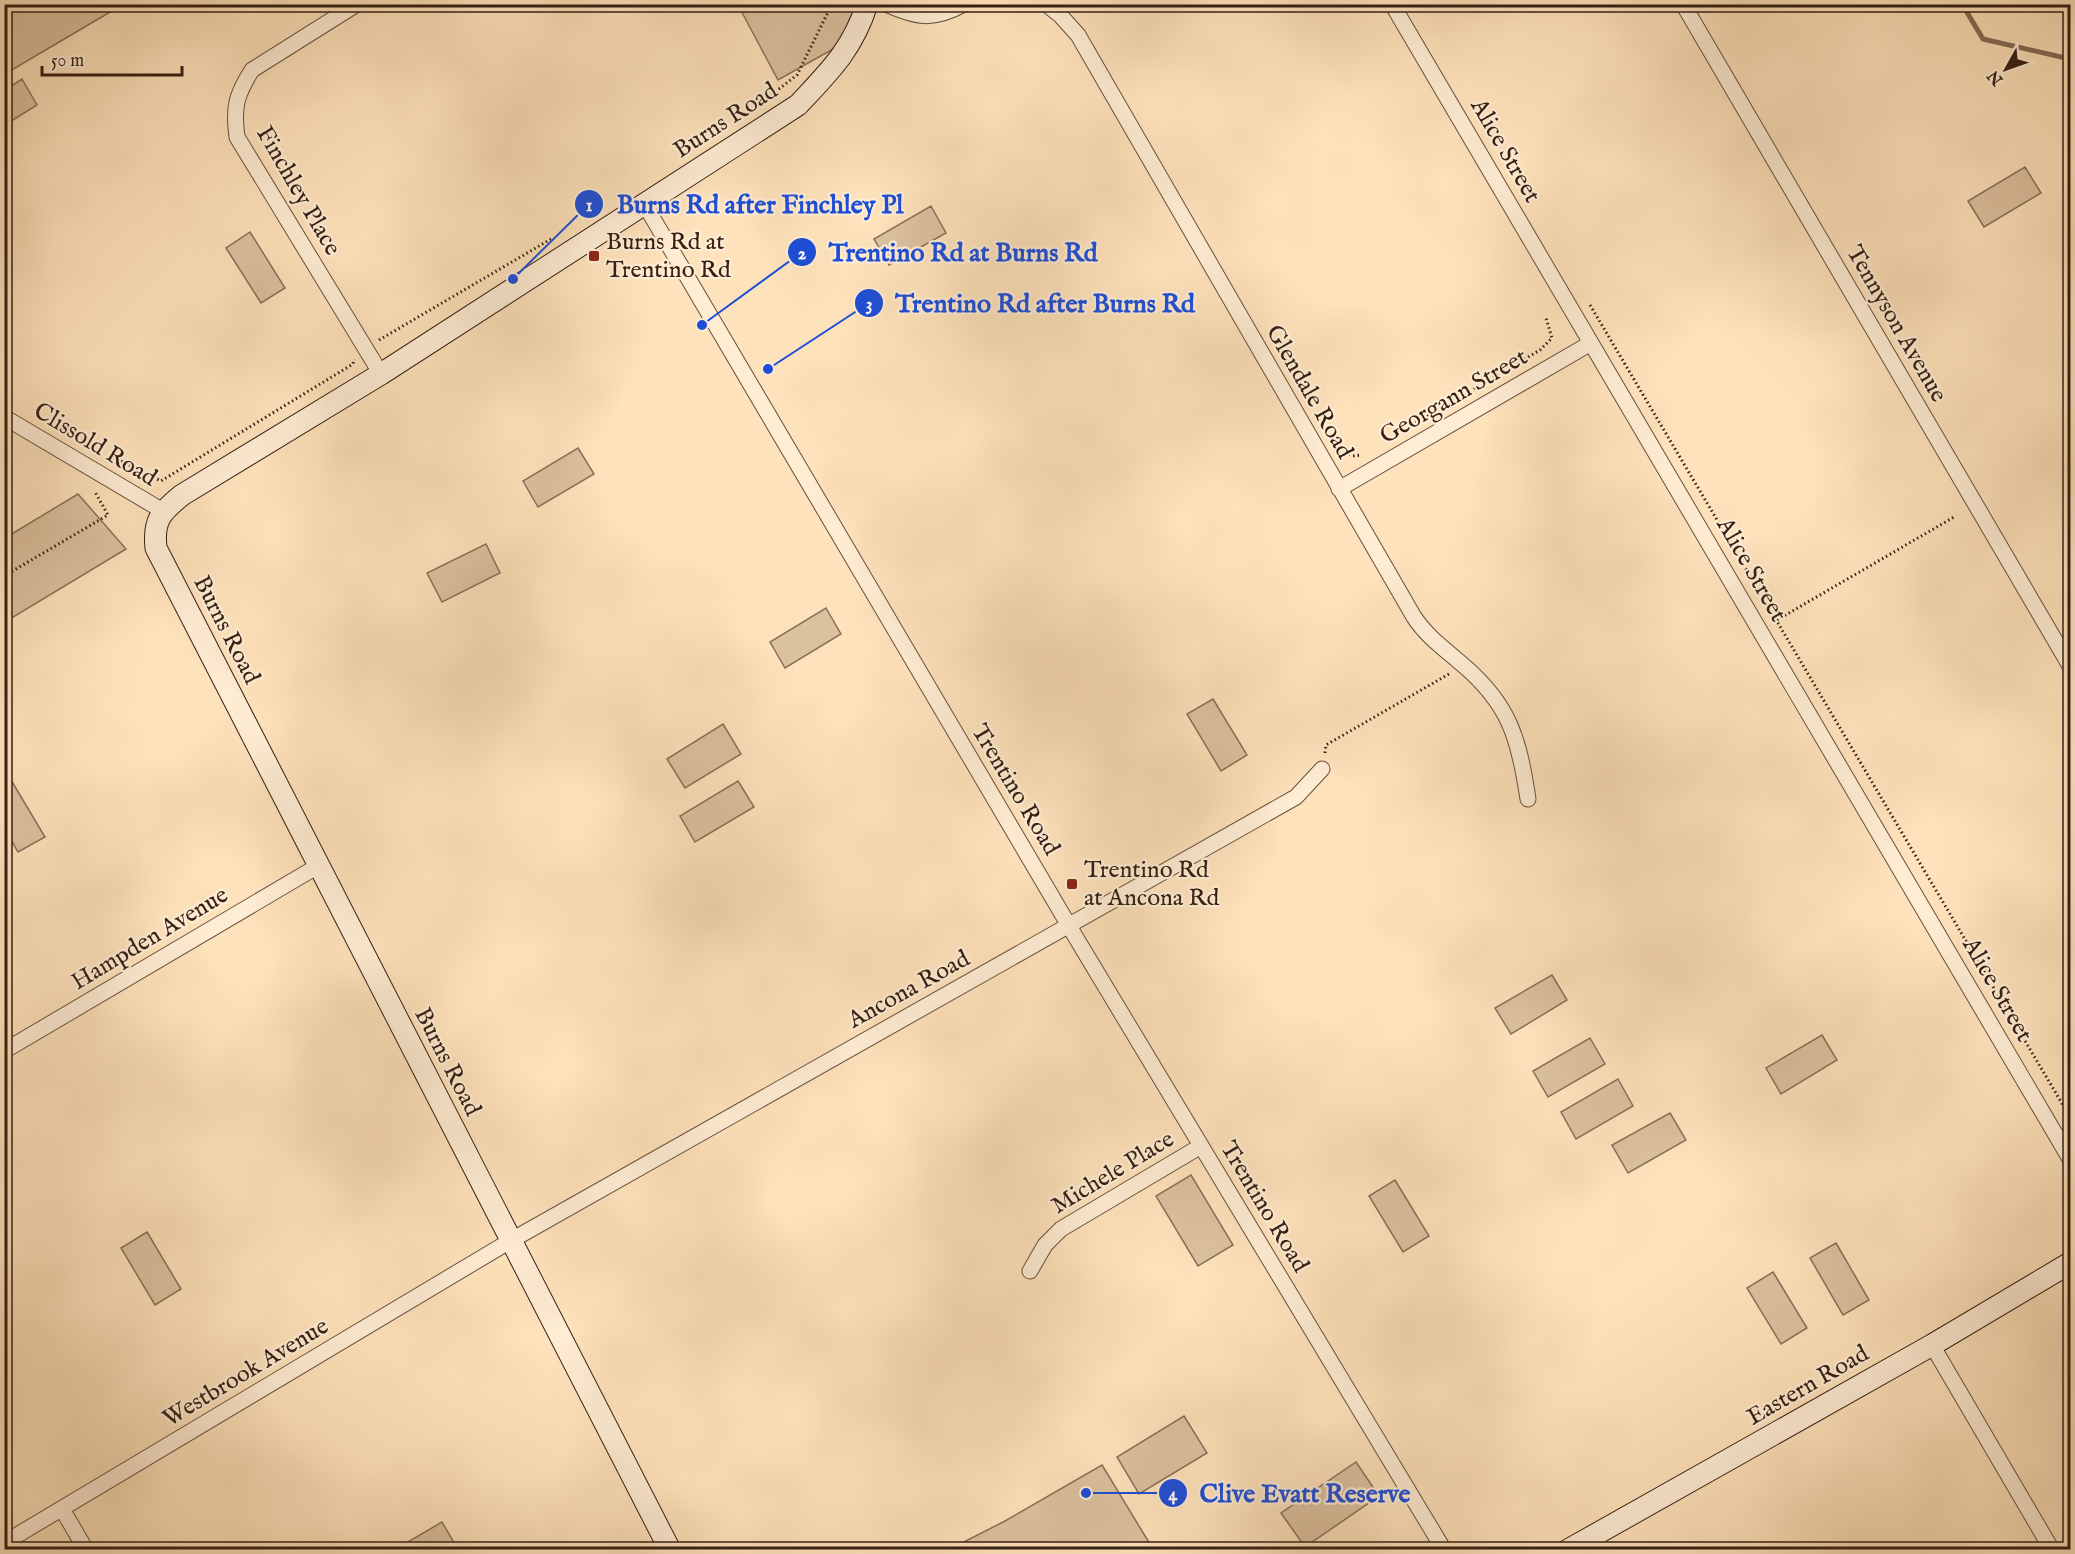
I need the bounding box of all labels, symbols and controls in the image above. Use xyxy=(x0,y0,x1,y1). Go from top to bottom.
scale bar xyxy=(42,39,182,77)
north arrow xyxy=(1976,39,2036,99)
text: 50 m xyxy=(51,50,84,73)
text: N xyxy=(1984,66,2009,90)
street label: Burns Road xyxy=(668,76,784,166)
street label: Alice Street xyxy=(1462,92,1547,209)
street label: Finchley Place xyxy=(249,121,347,261)
callout: Burns Rd after Finchley Pl xyxy=(574,182,915,226)
text: Burns Rd after Finchley Pl xyxy=(617,189,904,222)
text: 1 xyxy=(586,195,593,218)
place label: Burns Rd at Trentino Rd xyxy=(606,227,731,286)
callout: Trentino Rd at Burns Rd xyxy=(787,230,1110,274)
text: Trentino Rd at Burns Rd xyxy=(827,237,1099,270)
street label: Tennyson Avenue xyxy=(1839,240,1953,408)
text: 2 xyxy=(798,243,807,266)
marker: Burns Rd at Trentino Rd xyxy=(587,249,601,263)
callout: Trentino Rd after Burns Rd xyxy=(854,281,1207,325)
text: Trentino Rd after Burns Rd xyxy=(894,288,1196,321)
text: 3 xyxy=(866,294,872,317)
street label: Glendale Road xyxy=(1258,320,1360,465)
street label: Georgann Street xyxy=(1375,342,1533,452)
street label: Clissold Road xyxy=(28,396,163,494)
street label: Alice Street xyxy=(1708,511,1793,628)
street label: Burns Road xyxy=(185,570,267,690)
street label: Trentino Road xyxy=(964,719,1067,862)
place label: Trentino Rd at Ancona Rd xyxy=(1084,855,1220,914)
marker: Trentino Rd at Ancona Rd xyxy=(1065,877,1079,891)
street label: Hampden Avenue xyxy=(66,880,234,998)
street label: Alice Street xyxy=(1954,931,2039,1048)
street label: Ancona Road xyxy=(842,944,976,1037)
street label: Burns Road xyxy=(406,1002,488,1122)
street label: Michele Place xyxy=(1046,1124,1180,1222)
street label: Trentino Road xyxy=(1213,1136,1316,1279)
street label: Westbrook Avenue xyxy=(157,1311,335,1435)
street label: Eastern Road xyxy=(1741,1339,1875,1433)
callout: Clive Evatt Reserve xyxy=(1158,1471,1423,1515)
text: Clive Evatt Reserve xyxy=(1199,1478,1411,1511)
text: 4 xyxy=(1169,1484,1179,1507)

